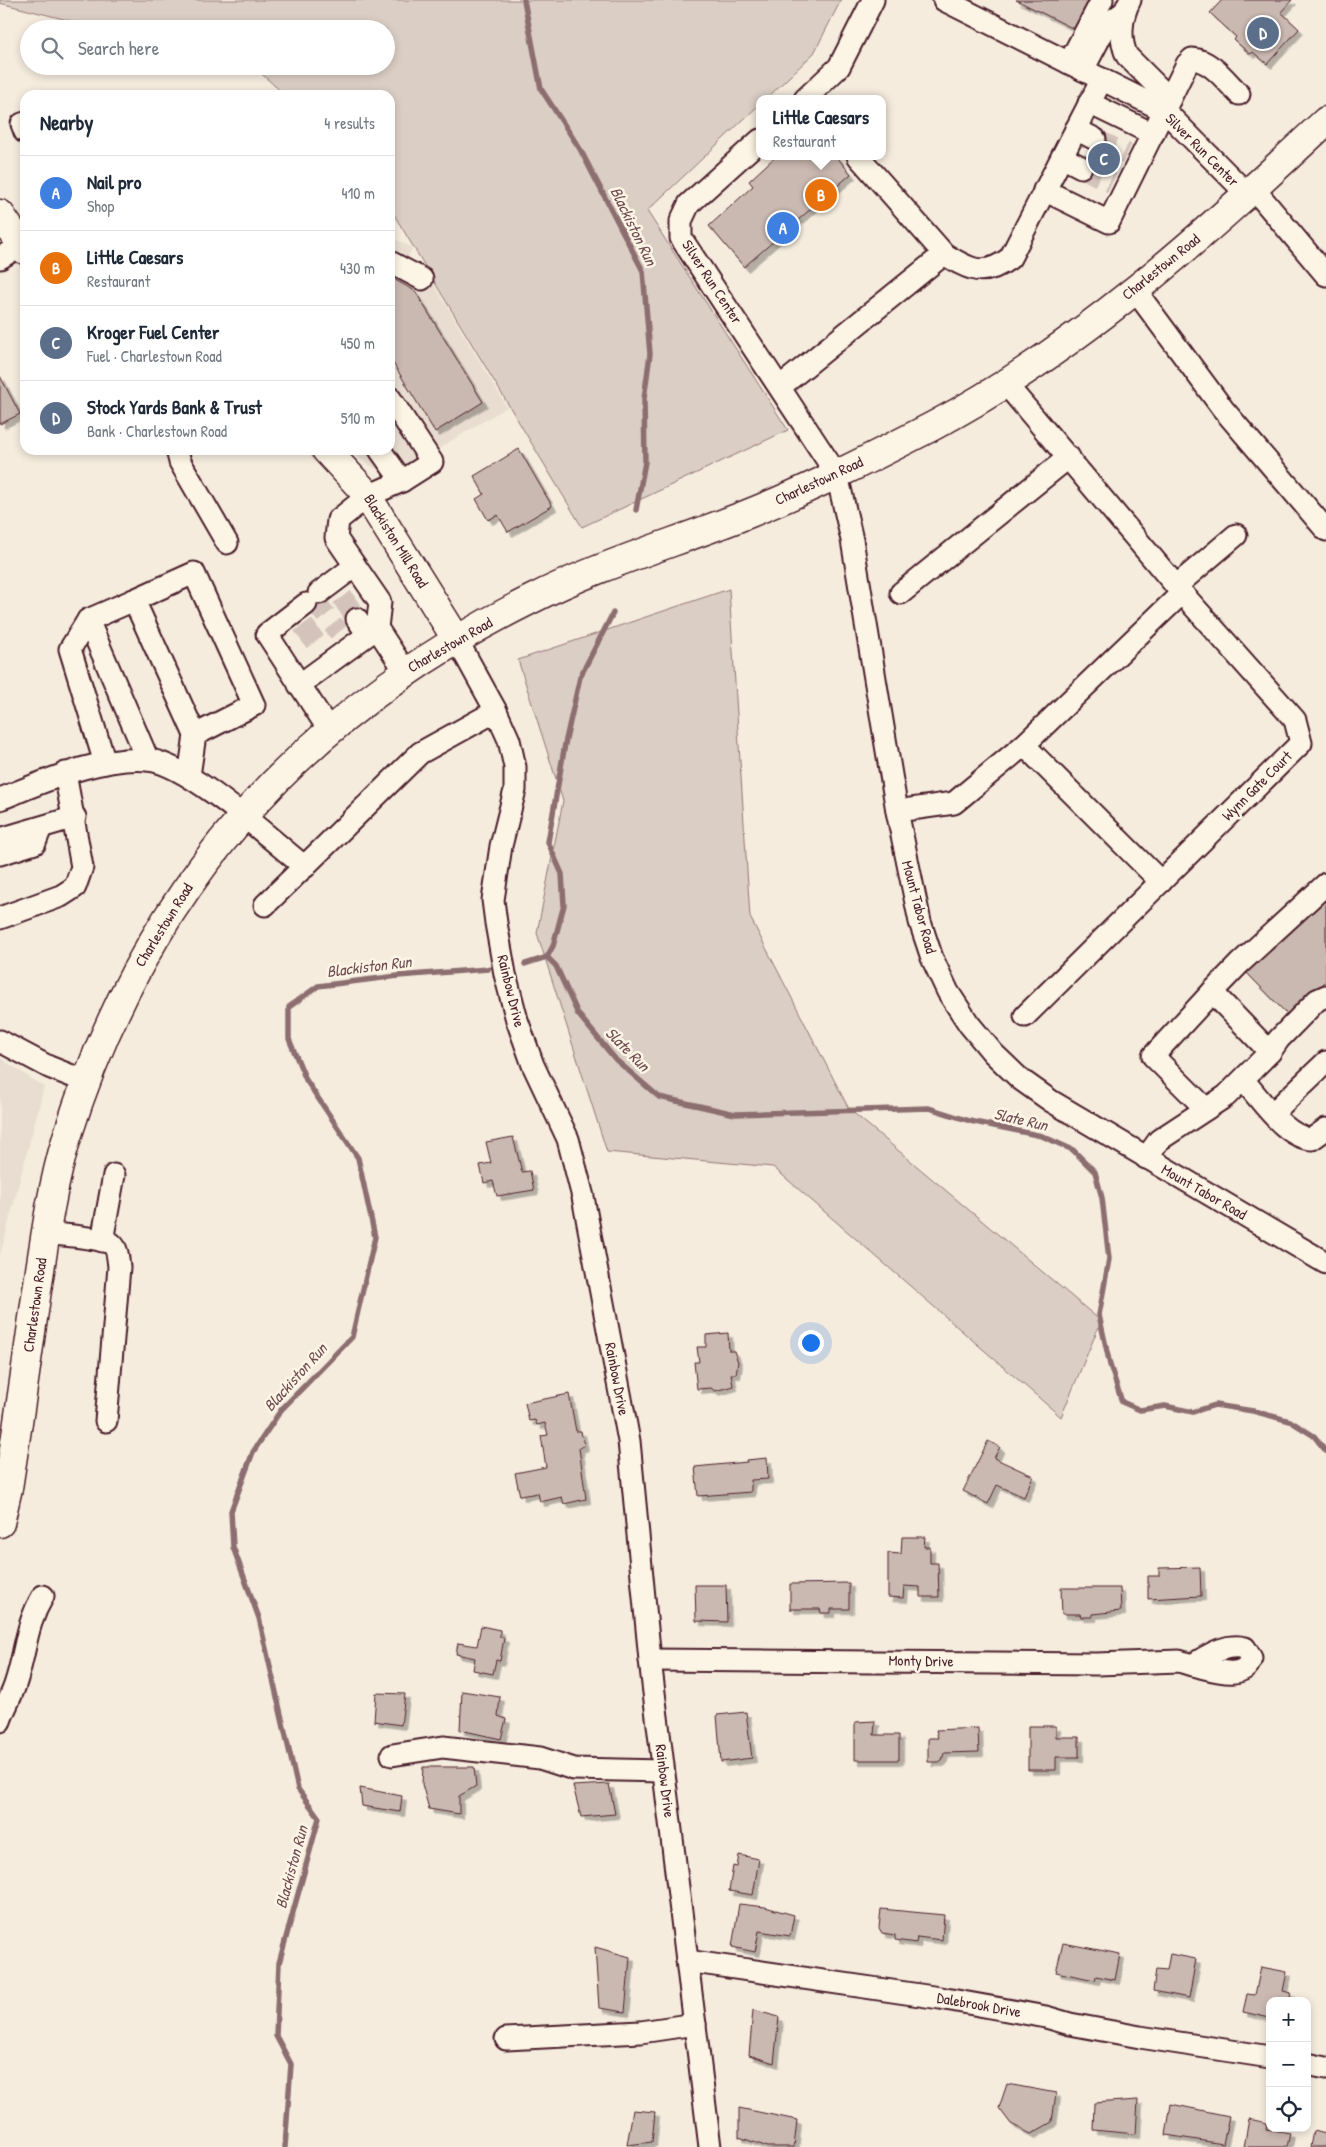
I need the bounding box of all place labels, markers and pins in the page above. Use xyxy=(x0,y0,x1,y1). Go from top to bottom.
pin: D xyxy=(1247,14,1279,52)
pin: C xyxy=(1088,140,1120,178)
pin: B xyxy=(805,176,837,214)
pin: A xyxy=(767,209,799,247)

